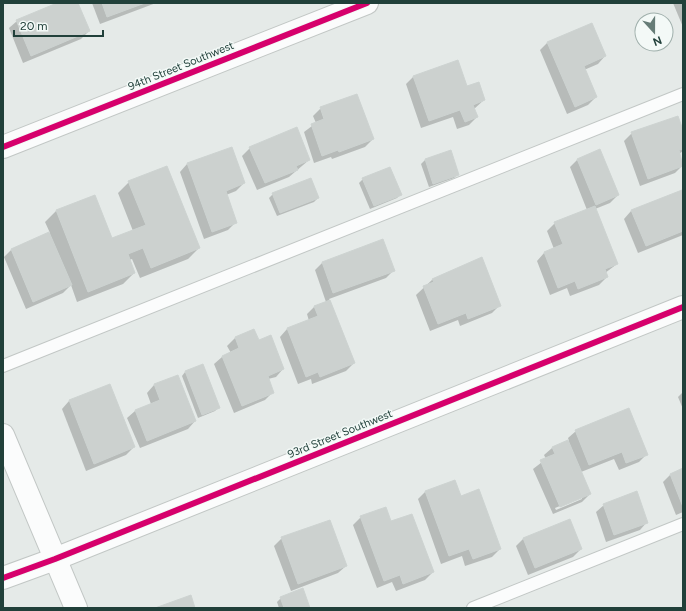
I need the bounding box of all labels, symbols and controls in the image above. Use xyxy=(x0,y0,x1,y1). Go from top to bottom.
scale bar xyxy=(14,12,103,38)
north arrow xyxy=(634,12,674,52)
text: 20 m xyxy=(20,19,48,33)
text: N xyxy=(651,33,664,48)
street label: 94th Street Southwest xyxy=(126,39,236,93)
street label: 93rd Street Southwest xyxy=(286,407,394,461)

